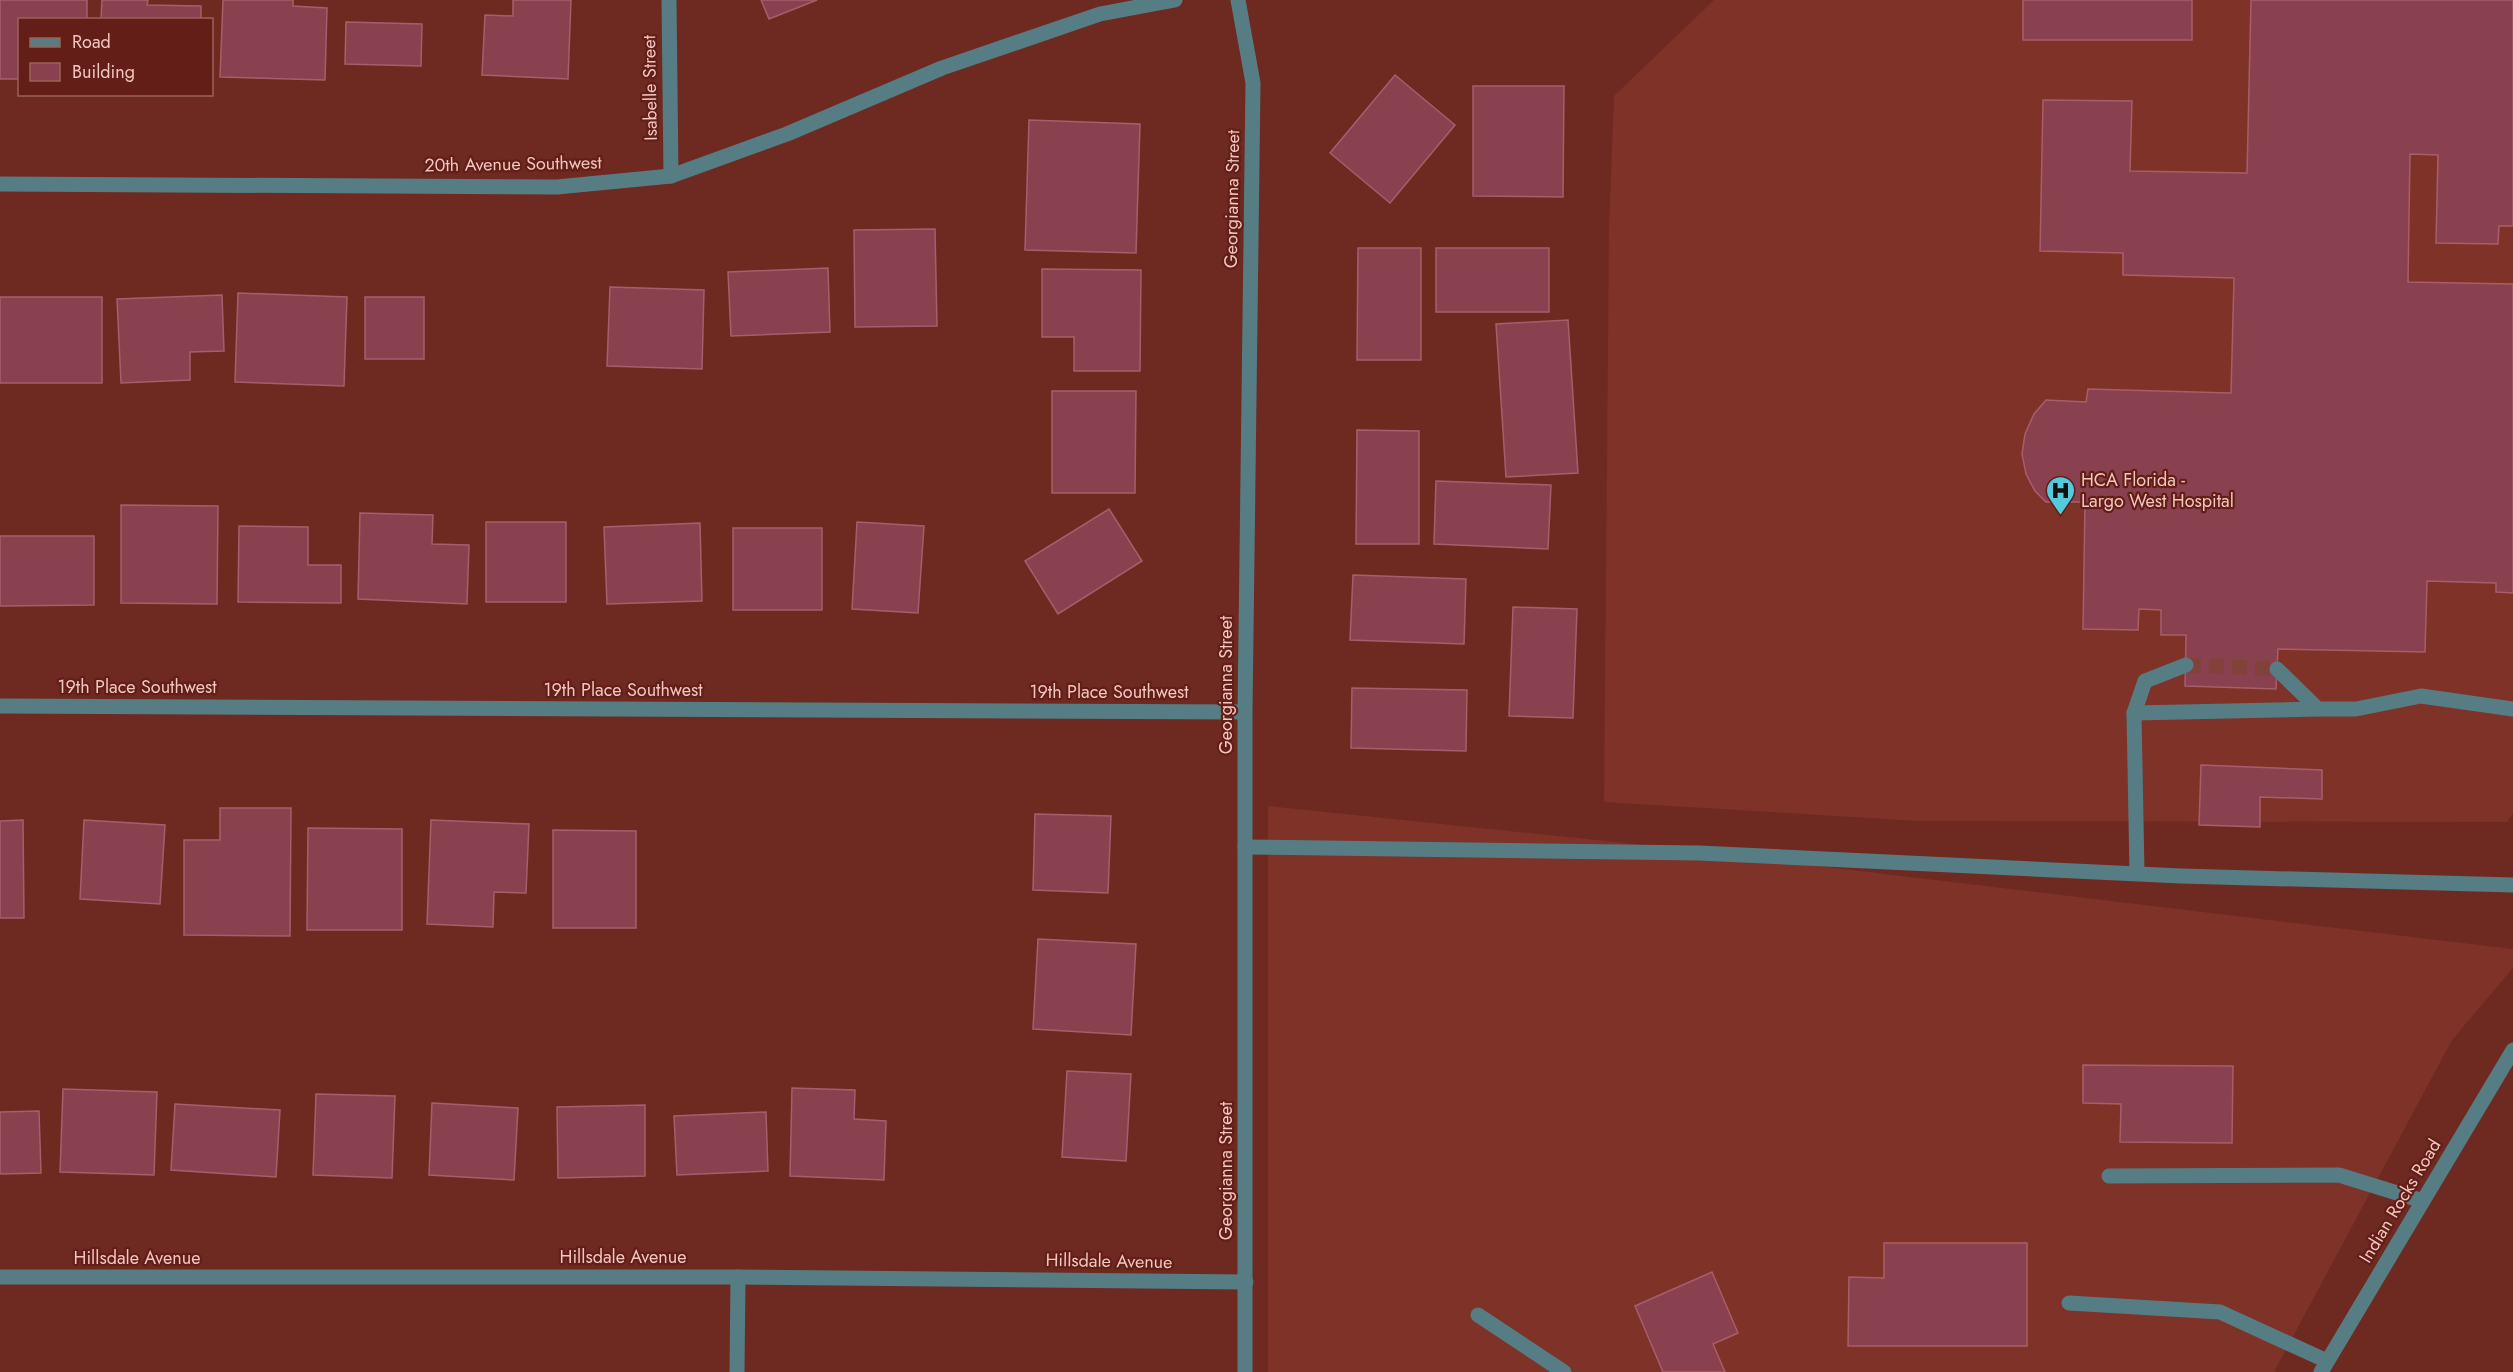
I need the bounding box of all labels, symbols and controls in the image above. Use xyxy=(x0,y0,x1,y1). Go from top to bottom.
legend xyxy=(18,18,213,96)
text: Road xyxy=(72,29,111,55)
street label: Isabelle Street xyxy=(636,34,664,141)
text: Building xyxy=(72,59,135,85)
street label: Georgianna Street xyxy=(1218,129,1246,268)
street label: 20th Avenue Southwest xyxy=(424,149,603,179)
place label: HCA Florida - Largo West Hospital xyxy=(2081,467,2234,514)
hospital icon: HCA Florida - Largo West Hospital xyxy=(2044,474,2076,516)
street label: Georgianna Street xyxy=(1213,615,1239,754)
street label: 19th Place Southwest xyxy=(57,674,217,700)
street label: 19th Place Southwest xyxy=(543,677,703,703)
street label: 19th Place Southwest xyxy=(1029,679,1189,705)
street label: Georgianna Street xyxy=(1213,1101,1239,1240)
street label: Indian Rocks Road xyxy=(2353,1134,2447,1268)
street label: Hillsdale Avenue xyxy=(560,1244,686,1270)
street label: Hillsdale Avenue xyxy=(74,1245,200,1271)
street label: Hillsdale Avenue xyxy=(1045,1247,1173,1275)

